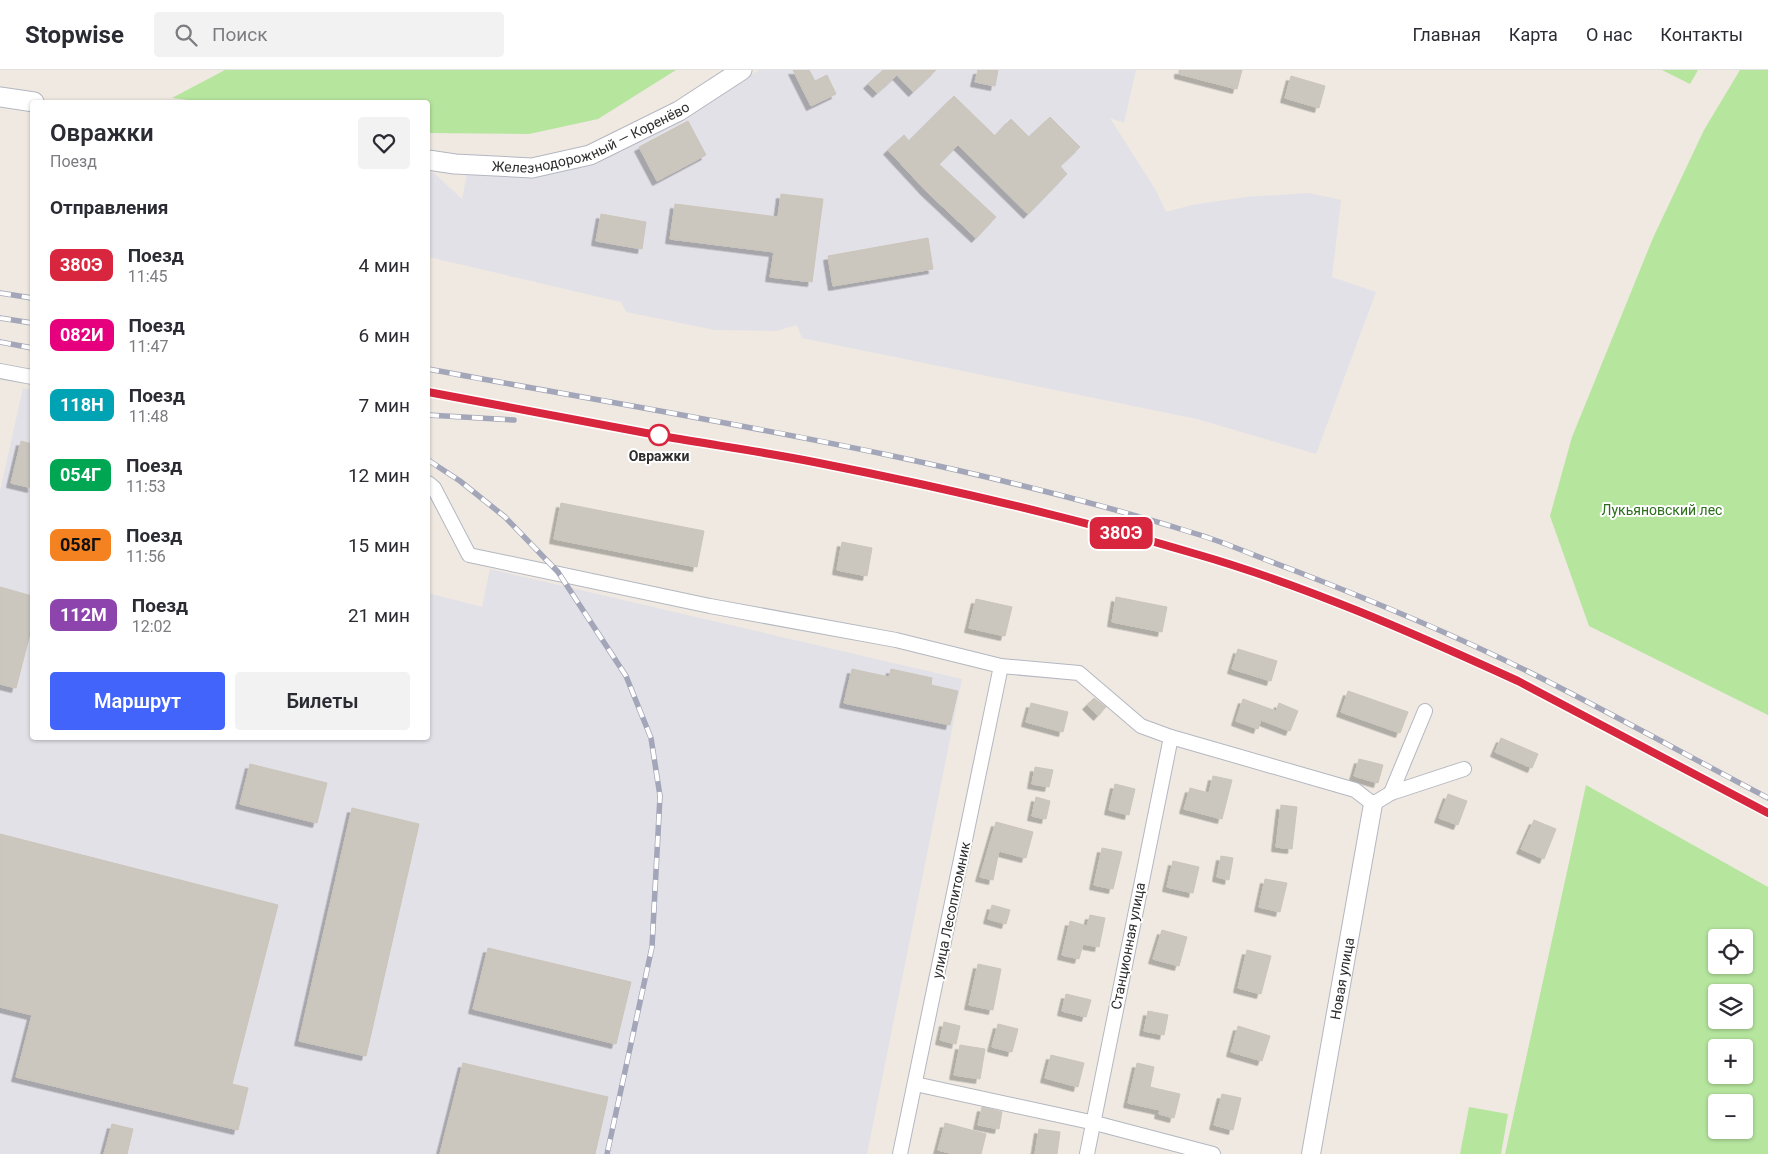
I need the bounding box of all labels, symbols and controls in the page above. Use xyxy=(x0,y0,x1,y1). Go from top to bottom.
search box xyxy=(154,12,504,57)
text: Stopwise xyxy=(25,21,124,49)
icon: search xyxy=(172,21,200,49)
text: Поиск xyxy=(212,23,267,46)
text: Главная xyxy=(1412,24,1481,45)
text: Карта xyxy=(1509,24,1558,45)
text: О нас xyxy=(1586,24,1632,45)
text: Контакты xyxy=(1660,24,1743,45)
street label: Железнодорожный — Коренёво xyxy=(491,98,692,176)
button: heart xyxy=(358,117,410,169)
text: Овражки xyxy=(50,119,154,147)
text: Поезд xyxy=(50,152,97,171)
text: Отправления xyxy=(50,196,168,219)
text: Поезд xyxy=(128,244,184,267)
text: 380Э xyxy=(60,254,103,275)
text: 4 мин xyxy=(359,254,410,277)
text: 11:45 xyxy=(128,267,168,286)
text: Поезд xyxy=(129,314,185,337)
text: 082И xyxy=(60,324,104,345)
text: 6 мин xyxy=(359,324,410,347)
text: 11:47 xyxy=(129,337,168,356)
text: Поезд xyxy=(129,384,185,407)
text: 118Н xyxy=(60,394,104,415)
text: 7 мин xyxy=(359,394,410,417)
text: 11:48 xyxy=(129,407,169,426)
marker: Овражки xyxy=(648,424,670,446)
place label: Овражки xyxy=(629,448,689,464)
text: Поезд xyxy=(126,454,182,477)
text: 054Г xyxy=(60,464,101,485)
text: 12 мин xyxy=(348,464,410,487)
text: 11:53 xyxy=(126,477,166,496)
park label: Лукьяновский лес xyxy=(1602,502,1722,518)
line badge: 380Э xyxy=(1086,517,1156,549)
text: 380Э xyxy=(1100,522,1142,543)
text: Поезд xyxy=(126,524,182,547)
text: 058Г xyxy=(60,534,101,555)
text: 15 мин xyxy=(348,534,410,557)
text: 11:56 xyxy=(126,547,166,566)
text: Поезд xyxy=(132,594,188,617)
text: 112М xyxy=(60,604,107,625)
text: 21 мин xyxy=(348,604,410,627)
text: 12:02 xyxy=(132,617,172,636)
button: Маршрут xyxy=(50,672,225,730)
button: Билеты xyxy=(235,672,410,730)
street label: улица Лесопитомник xyxy=(929,840,973,980)
street label: Станционная улица xyxy=(1108,881,1148,1011)
map controls xyxy=(1708,929,1753,1139)
button: locate xyxy=(1708,929,1753,974)
street label: Новая улица xyxy=(1327,936,1357,1021)
button: layers xyxy=(1708,984,1753,1029)
button: + xyxy=(1708,1039,1753,1084)
button: − xyxy=(1708,1094,1753,1139)

